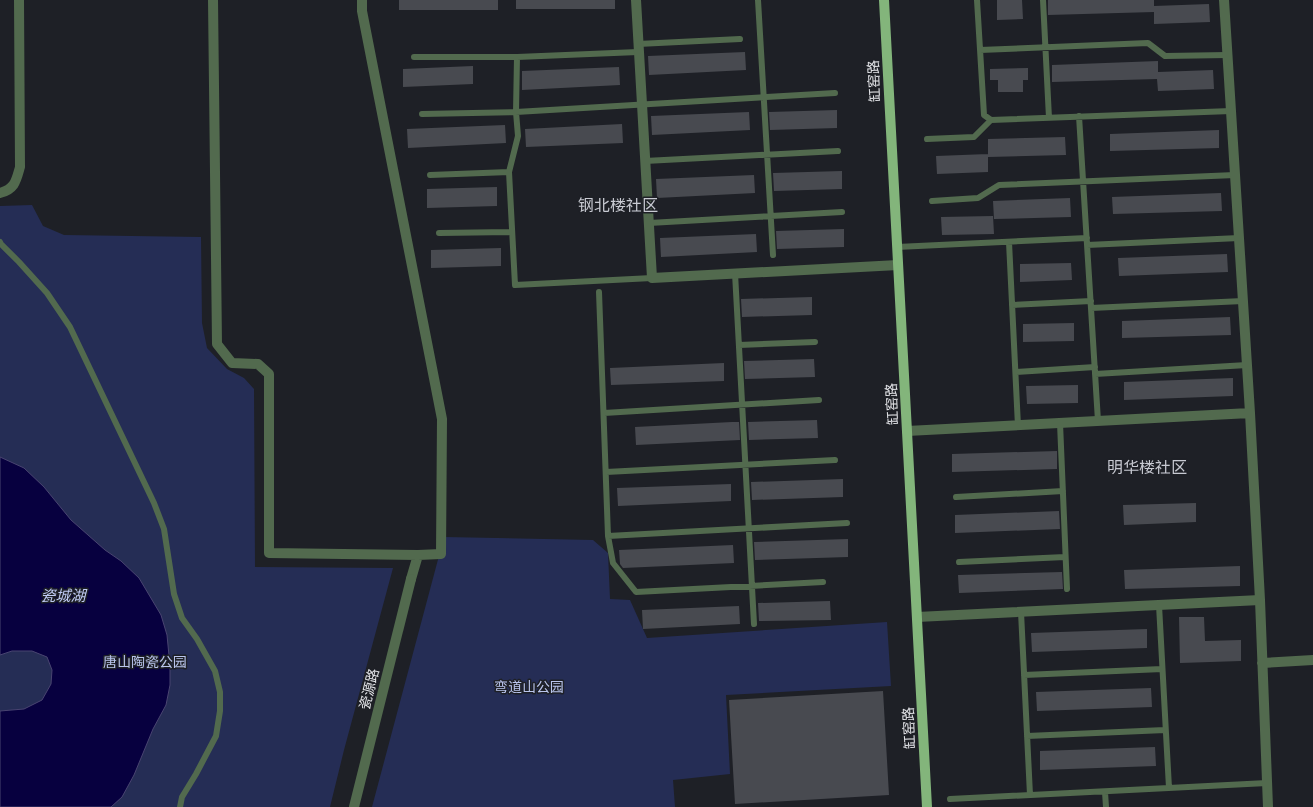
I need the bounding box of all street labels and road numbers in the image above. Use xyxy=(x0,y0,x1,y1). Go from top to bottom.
street label: 缸窑路 xyxy=(864,60,883,102)
street label: 缸窑路 xyxy=(882,383,901,425)
street label: 瓷源路 xyxy=(355,666,382,711)
street label: 缸窑路 xyxy=(899,707,918,749)

